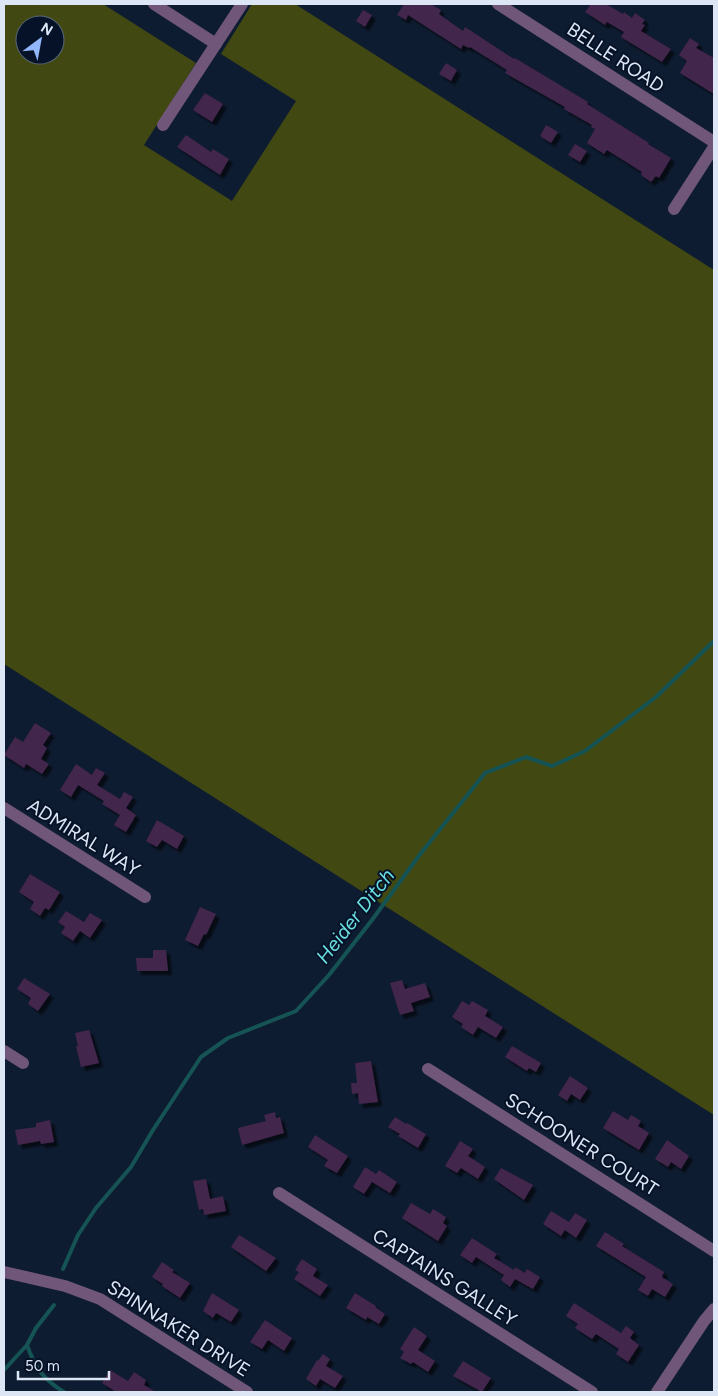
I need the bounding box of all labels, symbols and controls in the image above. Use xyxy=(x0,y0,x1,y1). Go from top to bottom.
north arrow xyxy=(15,15,65,65)
street label: BELLE ROAD xyxy=(563,18,669,97)
text: N xyxy=(38,19,56,39)
street label: ADMIRAL WAY xyxy=(23,794,145,881)
water label: Heider Ditch xyxy=(311,864,399,968)
street label: SCHOONER COURT xyxy=(501,1088,663,1201)
street label: CAPTAINS GALLEY xyxy=(368,1224,521,1331)
street label: SPINNAKER DRIVE xyxy=(103,1275,254,1382)
scale bar xyxy=(18,1348,109,1380)
text: 50 m xyxy=(25,1357,60,1375)

